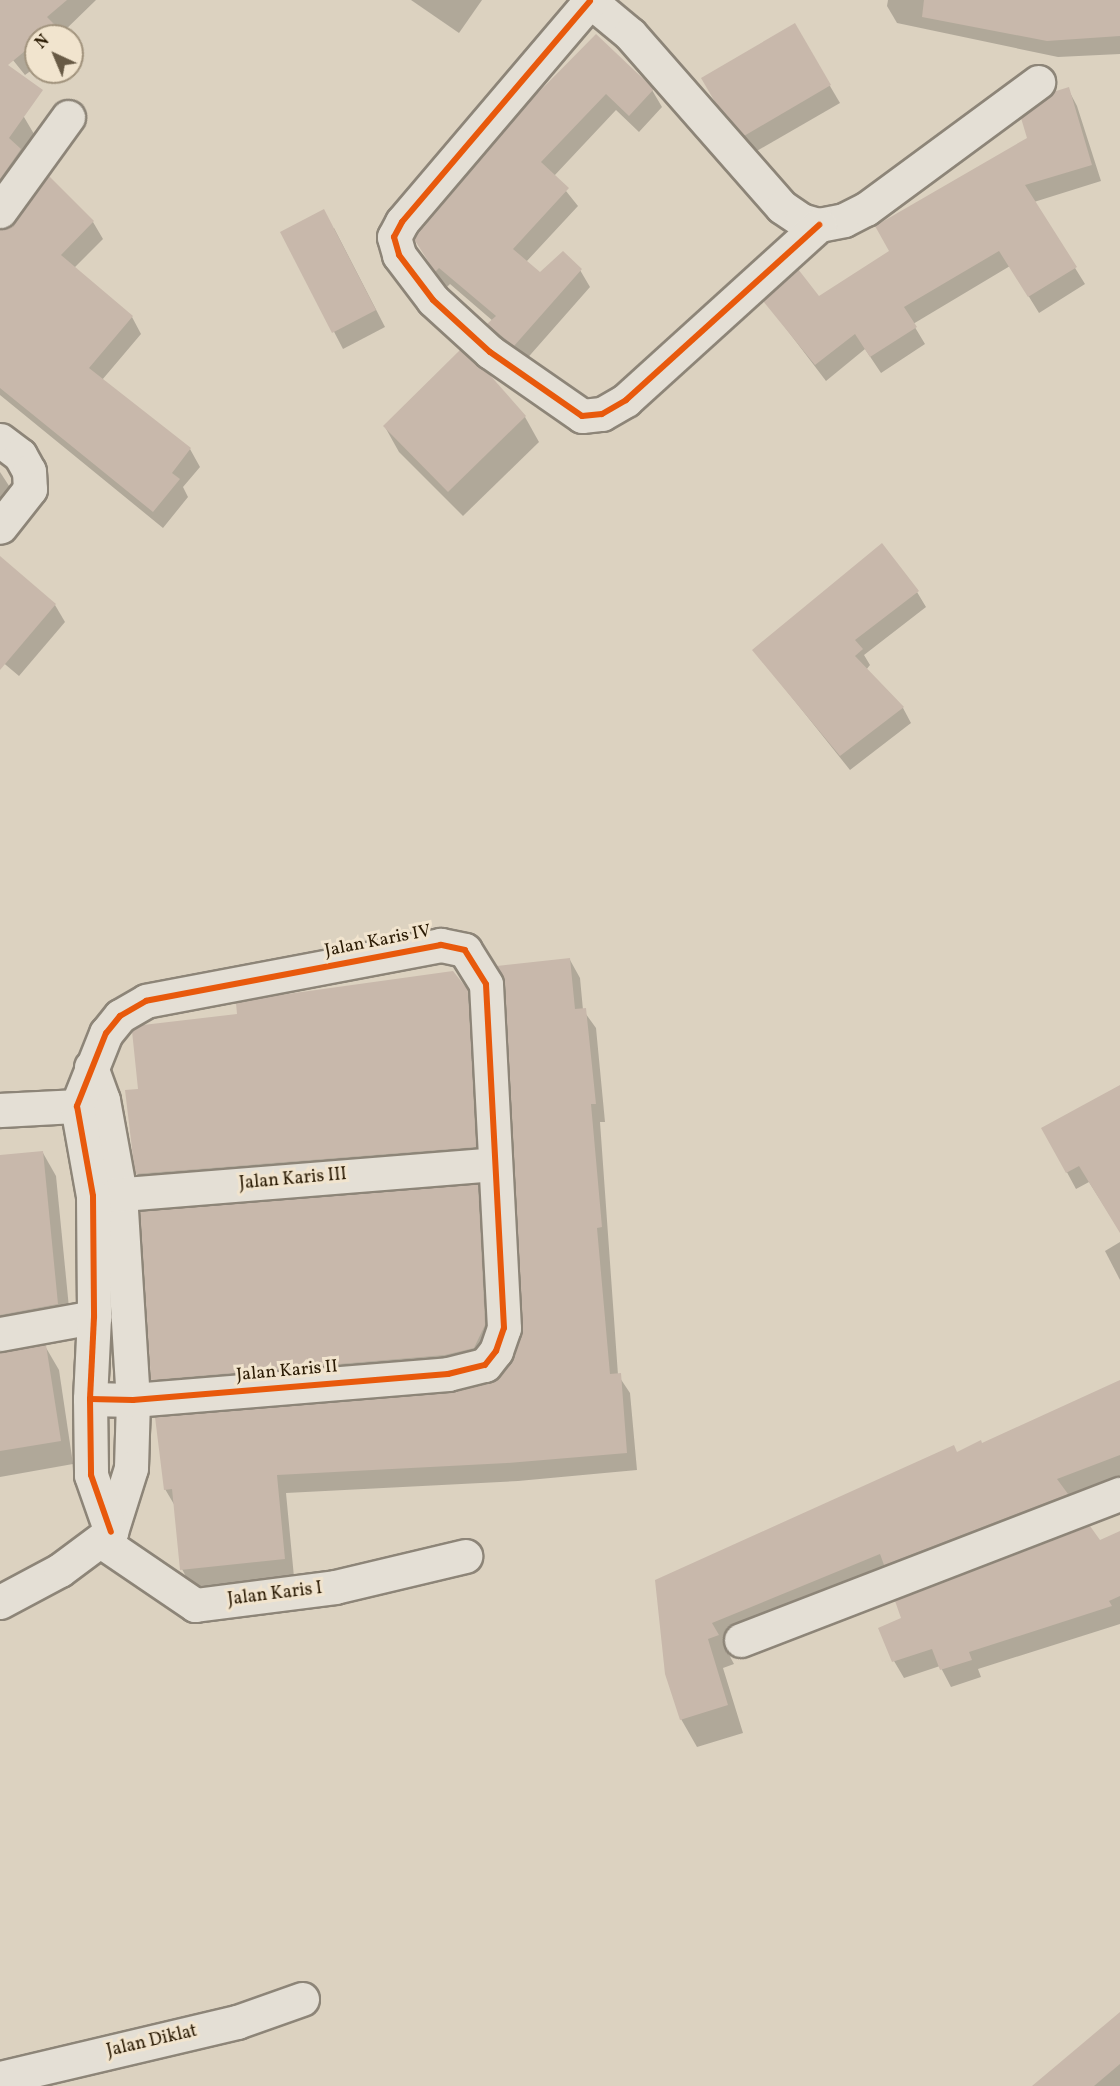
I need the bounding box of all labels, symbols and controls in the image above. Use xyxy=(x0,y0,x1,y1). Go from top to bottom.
north arrow xyxy=(24,24,84,84)
text: N xyxy=(31,31,55,54)
street label: Jalan Karis IV xyxy=(323,921,433,963)
street label: Jalan Karis III xyxy=(238,1165,348,1195)
street label: Jalan Karis II xyxy=(235,1357,339,1387)
street label: Jalan Karis I xyxy=(226,1578,324,1612)
street label: Jalan Diklat xyxy=(105,2021,199,2063)

